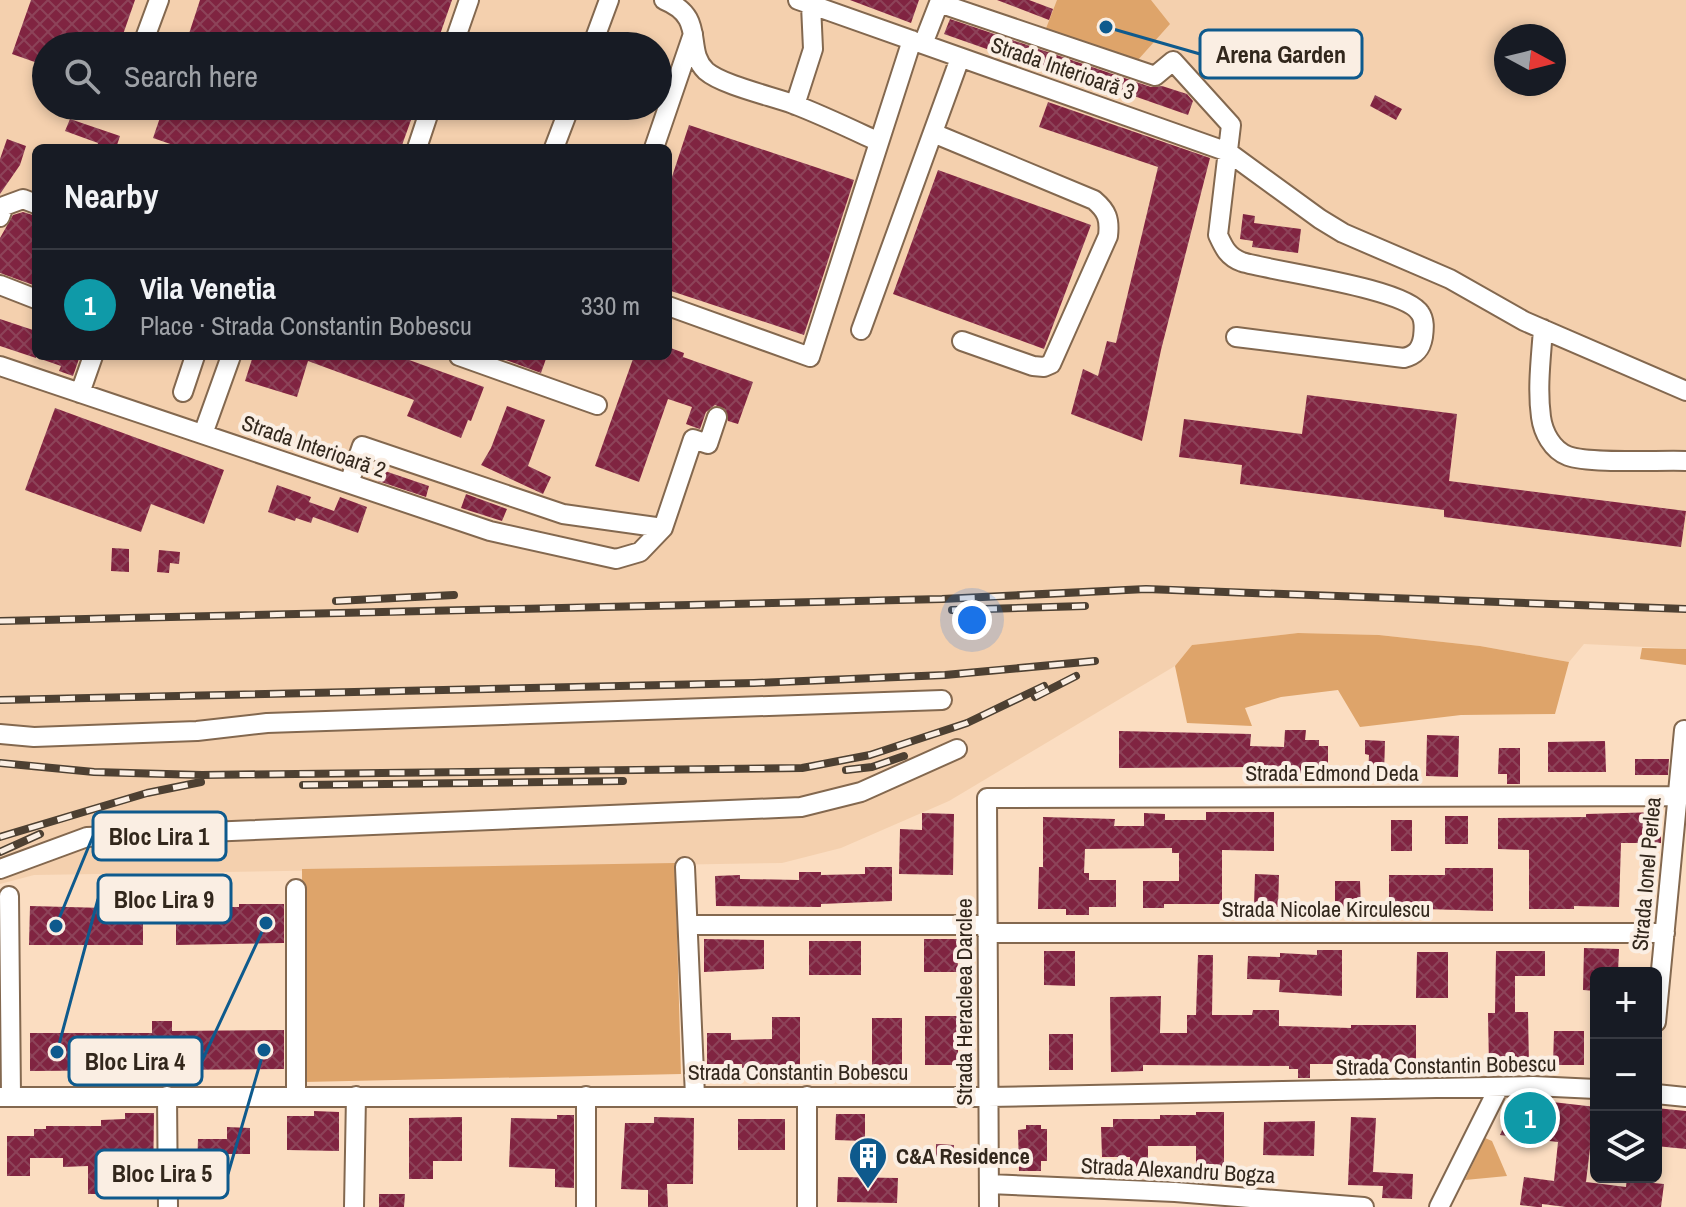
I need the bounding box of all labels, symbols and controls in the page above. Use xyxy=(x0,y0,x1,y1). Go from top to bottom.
north arrow xyxy=(1494,24,1566,96)
street label: Strada Interioară 3 xyxy=(987,29,1139,107)
callout: Arena Garden xyxy=(1200,30,1362,78)
search box xyxy=(32,32,672,120)
text: Arena Garden xyxy=(1216,38,1346,70)
icon: search xyxy=(60,54,104,98)
text: Search here xyxy=(124,56,258,96)
text: Nearby xyxy=(64,173,159,219)
text: Vila Venetia xyxy=(140,268,276,308)
text: 1 xyxy=(84,288,96,323)
text: 330 m xyxy=(581,288,640,323)
text: Place · Strada Constantin Bobescu xyxy=(140,308,472,343)
street label: Strada Interioară 2 xyxy=(238,407,390,485)
your location xyxy=(952,600,992,640)
street label: Strada Edmond Deda xyxy=(1245,758,1419,788)
street label: Strada Ionel Perlea xyxy=(1624,796,1668,952)
callout: Bloc Lira 1 xyxy=(93,812,226,860)
text: Bloc Lira 1 xyxy=(109,820,209,852)
callout: Bloc Lira 9 xyxy=(98,875,231,923)
text: Bloc Lira 9 xyxy=(114,883,214,915)
street label: Strada Nicolae Kirculescu xyxy=(1222,894,1430,924)
street label: Strada Heracleea Darclee xyxy=(949,898,979,1106)
map controls xyxy=(1590,967,1662,1183)
button: + xyxy=(1590,967,1662,1039)
callout: Bloc Lira 4 xyxy=(69,1037,202,1085)
button: − xyxy=(1590,1039,1662,1111)
text: Bloc Lira 4 xyxy=(85,1045,185,1077)
street label: Strada Constantin Bobescu xyxy=(1335,1048,1557,1082)
street label: Strada Constantin Bobescu xyxy=(688,1057,908,1087)
pin: 1 xyxy=(1504,1088,1556,1148)
button: layers xyxy=(1590,1111,1662,1183)
building icon: C&A Residence xyxy=(847,1135,889,1190)
place label: C&A Residence xyxy=(896,1141,1030,1171)
callout: Bloc Lira 5 xyxy=(96,1150,228,1198)
street label: Strada Alexandru Bogza xyxy=(1080,1150,1276,1190)
text: Bloc Lira 5 xyxy=(112,1157,212,1189)

